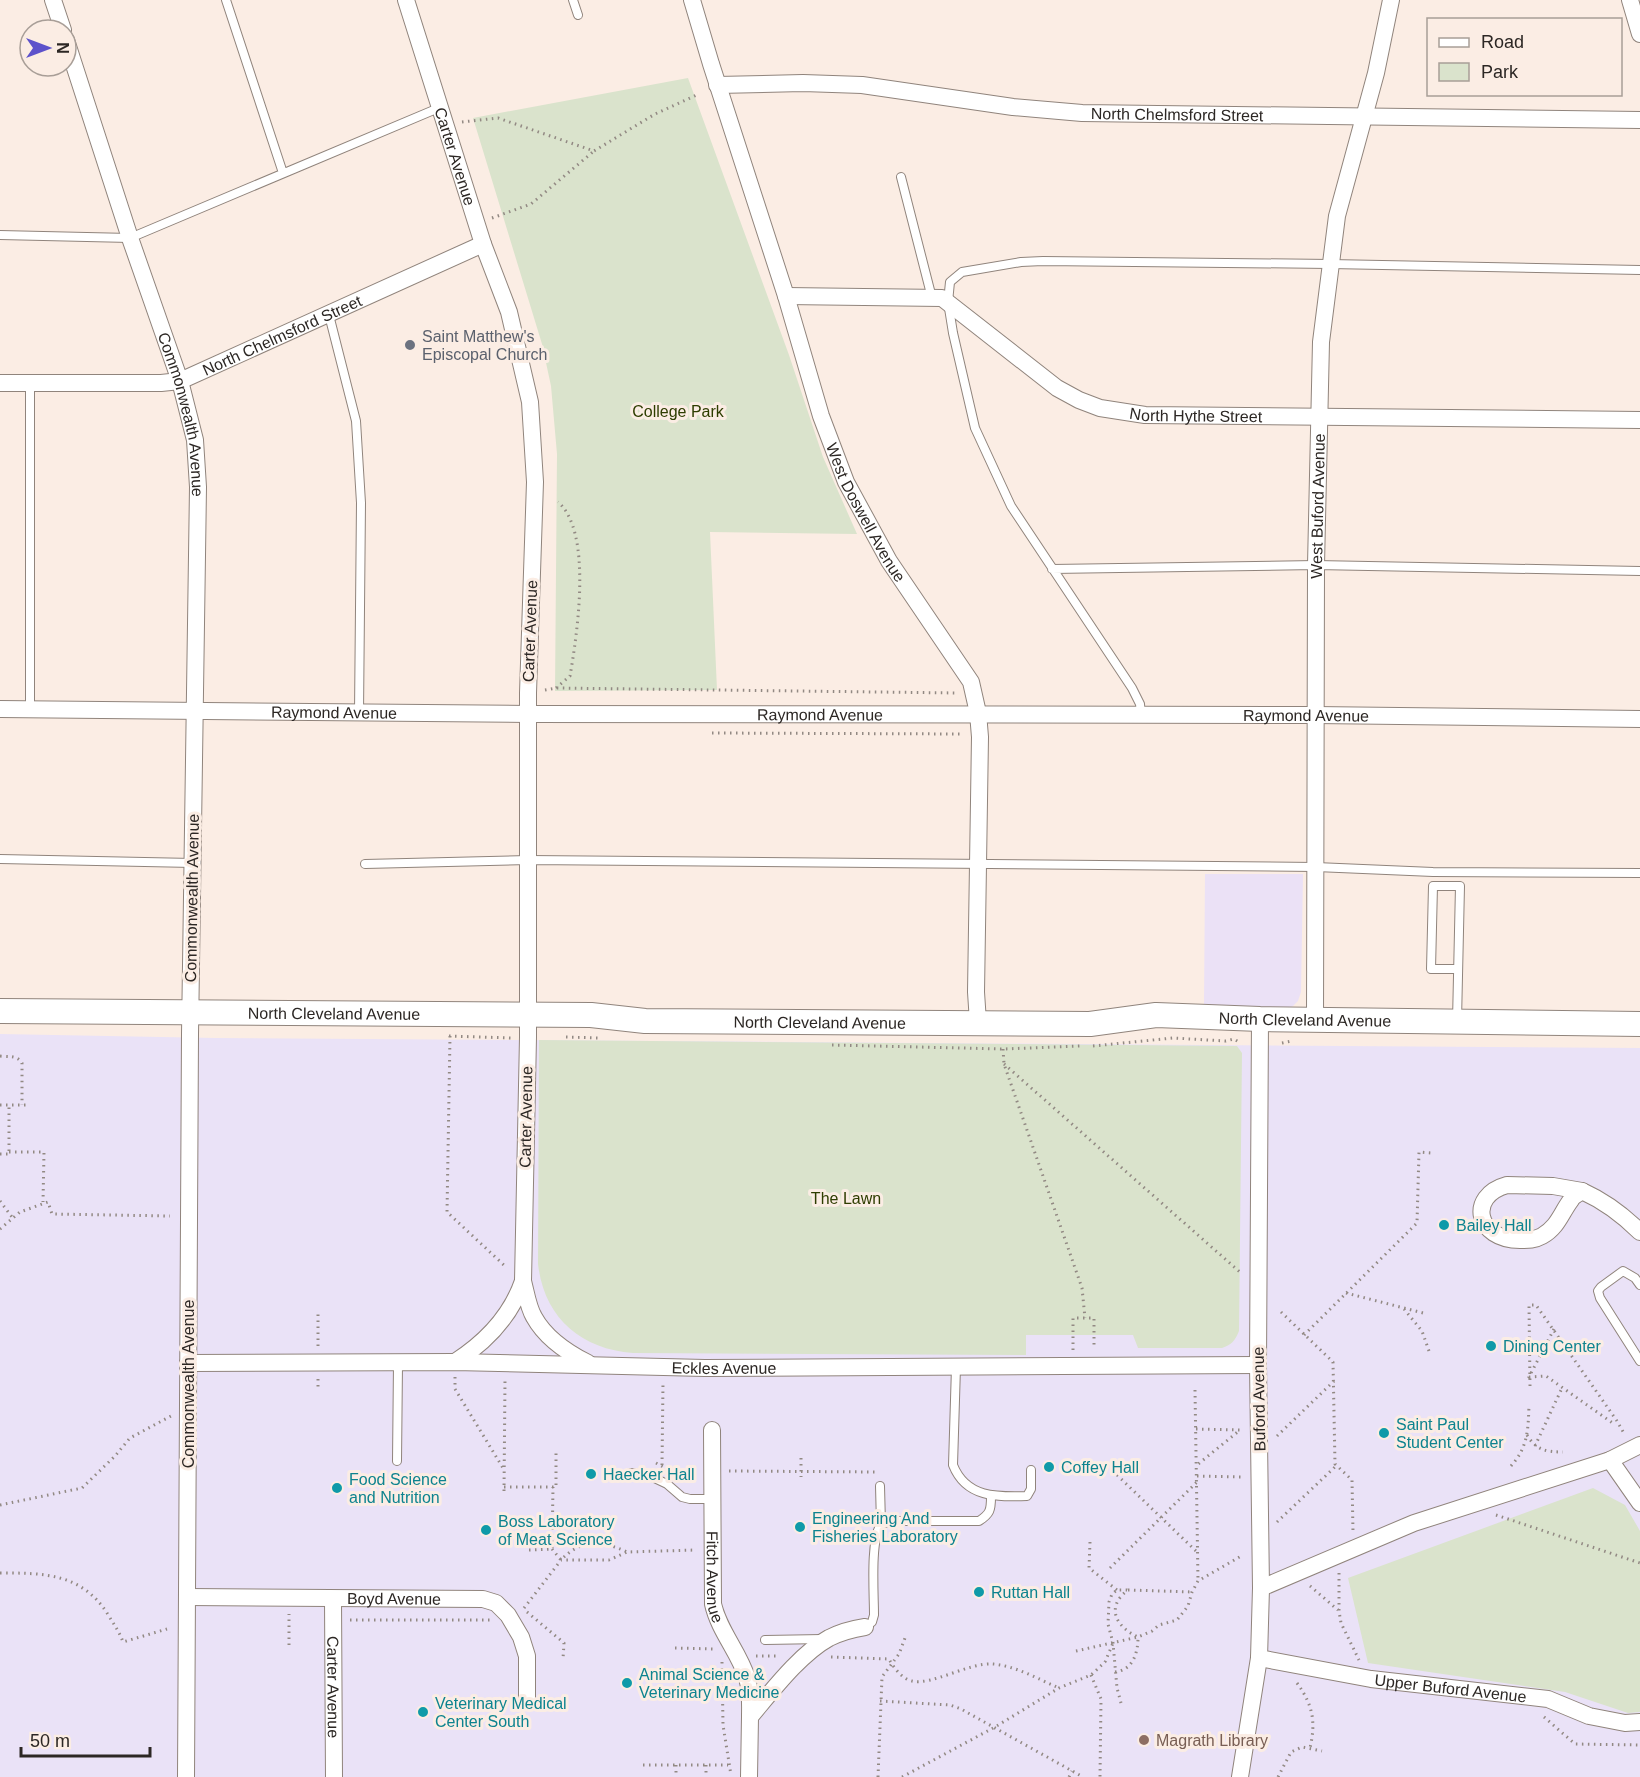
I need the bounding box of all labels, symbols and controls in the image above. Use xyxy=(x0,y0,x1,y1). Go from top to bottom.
north arrow xyxy=(18,18,78,78)
legend xyxy=(1427,18,1622,96)
text: Road xyxy=(1481,32,1524,52)
text: N xyxy=(54,42,71,54)
text: Park xyxy=(1481,62,1519,82)
street label: Carter Avenue xyxy=(432,105,479,208)
street label: North Chelmsford Street xyxy=(1091,105,1264,124)
street label: North Chelmsford Street xyxy=(200,291,365,378)
place label: Saint Matthew's Episcopal Church xyxy=(422,328,547,363)
street label: Commonwealth Avenue xyxy=(155,330,207,497)
marker: Saint Matthew's Episcopal Church xyxy=(403,338,417,352)
park label: College Park xyxy=(632,403,725,420)
street label: North Hythe Street xyxy=(1128,404,1263,425)
street label: West Buford Avenue xyxy=(1307,433,1327,579)
street label: West Doswell Avenue xyxy=(823,440,909,585)
street label: Carter Avenue xyxy=(520,580,540,682)
street label: Raymond Avenue xyxy=(271,703,397,721)
street label: Raymond Avenue xyxy=(757,706,883,723)
street label: Raymond Avenue xyxy=(1243,706,1369,724)
street label: Commonwealth Avenue xyxy=(182,813,202,982)
street label: North Cleveland Avenue xyxy=(248,1004,420,1022)
street label: North Cleveland Avenue xyxy=(1218,1009,1391,1029)
street label: North Cleveland Avenue xyxy=(733,1013,906,1031)
street label: Carter Avenue xyxy=(517,1066,535,1168)
park label: The Lawn xyxy=(811,1190,881,1207)
place label: Bailey Hall xyxy=(1456,1217,1532,1234)
marker: Bailey Hall xyxy=(1437,1218,1451,1232)
street label: Commonwealth Avenue xyxy=(180,1300,197,1468)
place label: Dining Center xyxy=(1503,1338,1602,1355)
marker: Dining Center xyxy=(1484,1339,1498,1353)
street label: Buford Avenue xyxy=(1250,1346,1268,1451)
street label: Eckles Avenue xyxy=(671,1359,776,1377)
place label: Saint Paul Student Center xyxy=(1396,1416,1504,1451)
marker: Saint Paul Student Center xyxy=(1377,1426,1391,1440)
place label: Coffey Hall xyxy=(1061,1459,1139,1476)
marker: Coffey Hall xyxy=(1042,1460,1056,1474)
place label: Haecker Hall xyxy=(603,1466,695,1483)
marker: Haecker Hall xyxy=(584,1467,598,1481)
place label: Food Science and Nutrition xyxy=(349,1471,447,1506)
marker: Food Science and Nutrition xyxy=(330,1481,344,1495)
place label: Engineering And Fisheries Laboratory xyxy=(812,1510,958,1545)
place label: Boss Laboratory of Meat Science xyxy=(498,1513,615,1548)
marker: Engineering And Fisheries Laboratory xyxy=(793,1520,807,1534)
marker: Boss Laboratory of Meat Science xyxy=(479,1523,493,1537)
street label: Fitch Avenue xyxy=(704,1531,727,1625)
place label: Ruttan Hall xyxy=(991,1584,1070,1601)
marker: Ruttan Hall xyxy=(972,1585,986,1599)
street label: Boyd Avenue xyxy=(347,1590,441,1607)
street label: Carter Avenue xyxy=(325,1636,342,1738)
place label: Animal Science & Veterinary Medicine xyxy=(639,1666,780,1701)
street label: Upper Buford Avenue xyxy=(1374,1671,1528,1705)
marker: Animal Science & Veterinary Medicine xyxy=(620,1676,634,1690)
place label: Veterinary Medical Center South xyxy=(435,1695,567,1730)
marker: Veterinary Medical Center South xyxy=(416,1705,430,1719)
scale bar xyxy=(21,1720,150,1758)
text: 50 m xyxy=(30,1731,70,1751)
place label: Magrath Library xyxy=(1156,1732,1268,1749)
marker: Magrath Library xyxy=(1137,1733,1151,1747)

